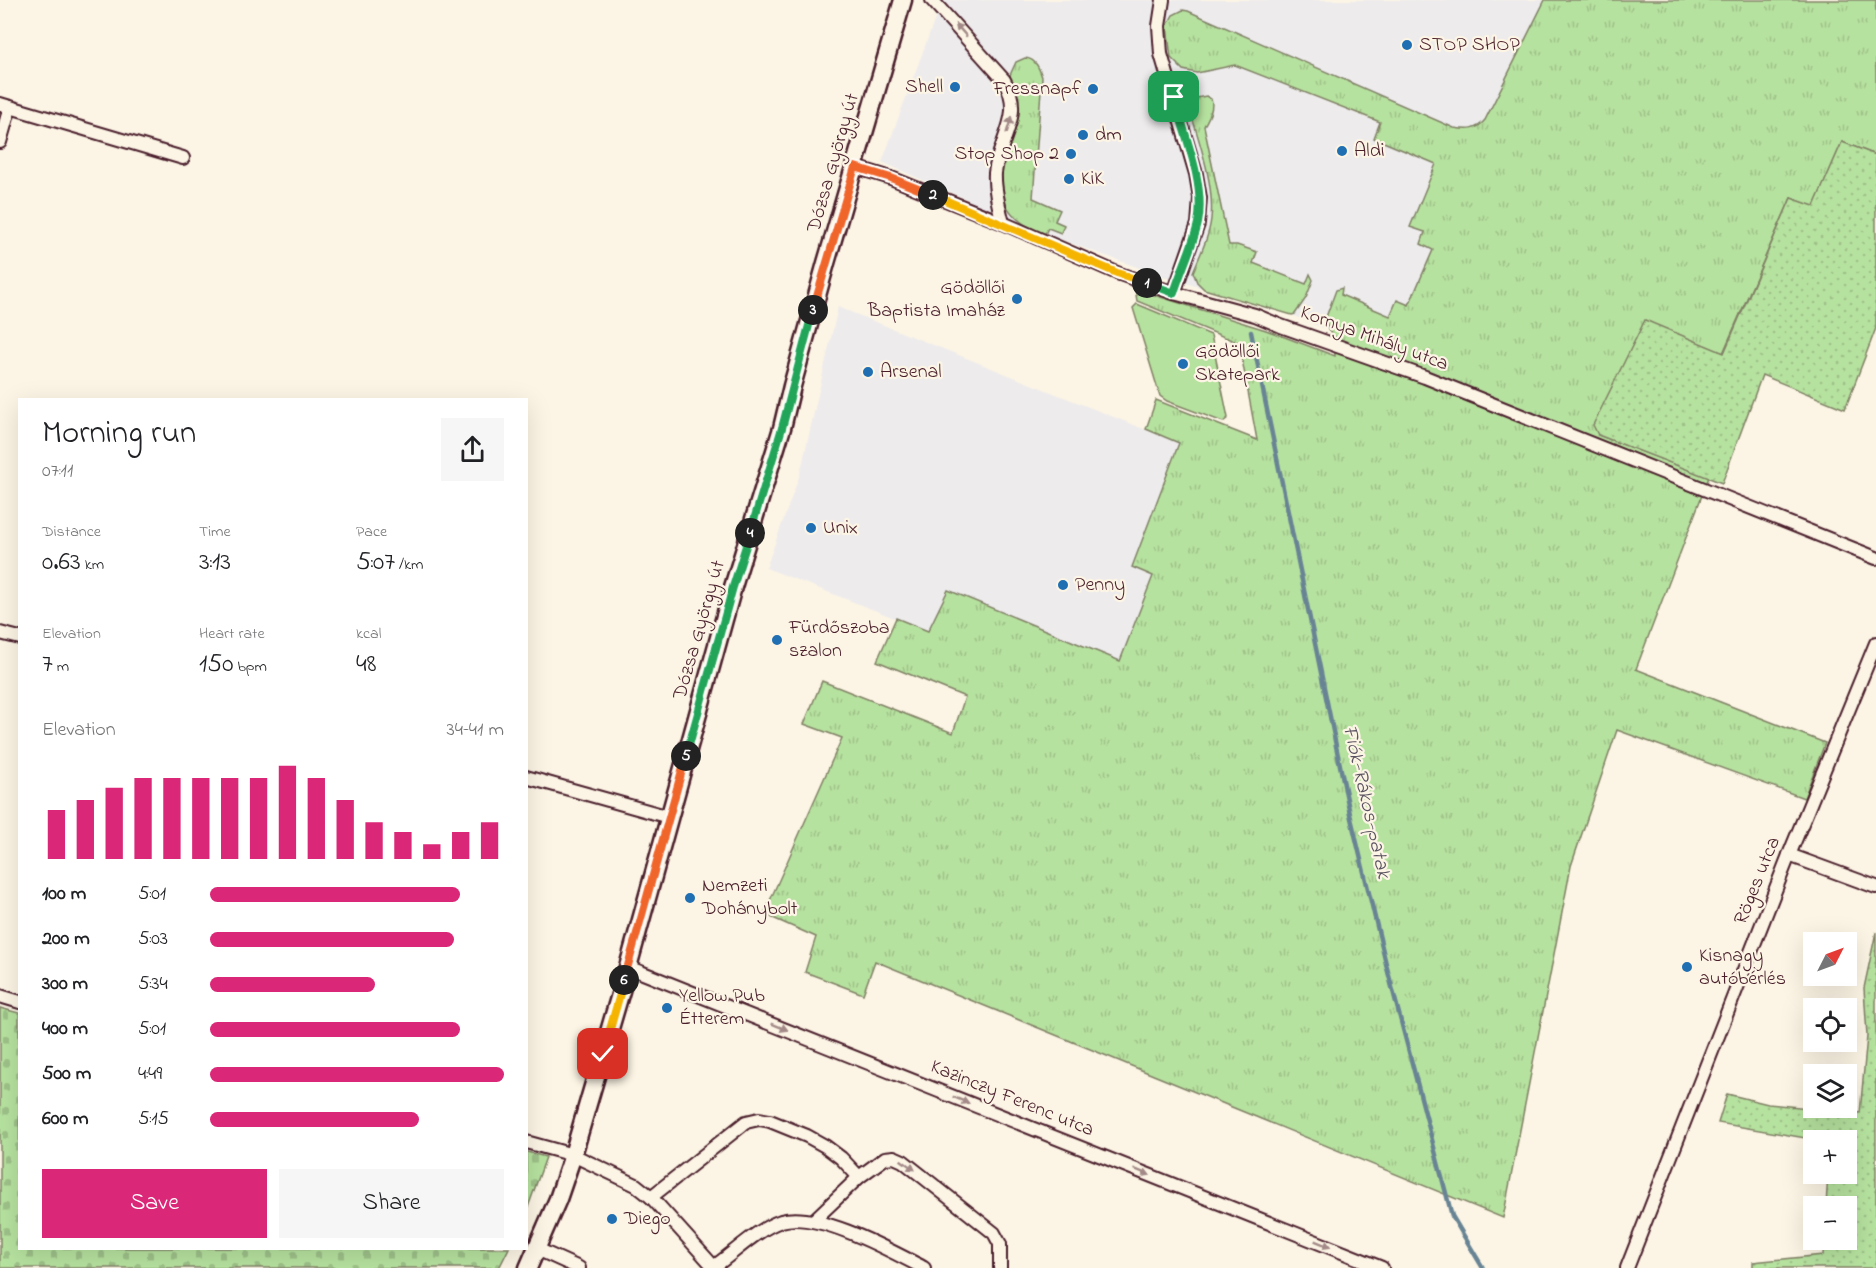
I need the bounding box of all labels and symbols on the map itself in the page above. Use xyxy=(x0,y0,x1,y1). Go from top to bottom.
one-way arrow xyxy=(954,23,968,38)
place label: STOP SHOP xyxy=(1419,31,1520,60)
marker: STOP SHOP xyxy=(1400,38,1414,52)
pin xyxy=(1148,71,1199,122)
place label: Shell xyxy=(905,73,943,102)
place label: Fressnapf xyxy=(992,75,1082,104)
marker: Shell xyxy=(948,80,962,94)
marker: Fressnapf xyxy=(1086,82,1100,96)
street label: Dózsa György út xyxy=(800,90,869,237)
one-way arrow xyxy=(1005,116,1014,134)
place label: dm xyxy=(1095,121,1122,150)
marker: dm xyxy=(1076,128,1090,142)
place label: Aldi xyxy=(1354,137,1385,166)
place label: Stop Shop 2 xyxy=(955,140,1059,169)
marker: Aldi xyxy=(1335,144,1349,158)
marker: Stop Shop 2 xyxy=(1064,147,1078,161)
place label: KiK xyxy=(1081,165,1104,194)
marker: KiK xyxy=(1062,172,1076,186)
pin: 2 xyxy=(918,180,948,210)
pin: 1 xyxy=(1132,268,1162,298)
place label: Gödöllői Baptista Imaház xyxy=(867,274,1006,326)
marker: Gödöllői Baptista Imaház xyxy=(1010,292,1024,306)
pin: 3 xyxy=(798,295,828,325)
street label: Kornya Mihály utca xyxy=(1296,299,1452,379)
place label: Gödöllői Skatepark xyxy=(1195,338,1280,390)
marker: Gödöllői Skatepark xyxy=(1176,357,1190,371)
place label: Arsenal xyxy=(880,358,942,387)
marker: Arsenal xyxy=(861,365,875,379)
place label: Unix xyxy=(823,514,858,543)
pin: 4 xyxy=(735,518,765,548)
marker: Unix xyxy=(804,521,818,535)
street label: Dózsa György út xyxy=(666,557,735,704)
place label: Penny xyxy=(1075,571,1125,600)
marker: Penny xyxy=(1056,578,1070,592)
place label: Fürdőszoba szalon xyxy=(788,614,890,666)
marker: Fürdőszoba szalon xyxy=(770,633,784,647)
water label: Fiók-Rákos-patak xyxy=(1334,723,1398,882)
pin: 5 xyxy=(671,741,701,771)
street label: Röges utca xyxy=(1727,833,1790,930)
place label: Nemzeti Dohánybolt xyxy=(701,872,798,924)
marker: Nemzeti Dohánybolt xyxy=(683,891,697,905)
north arrow xyxy=(1803,932,1857,986)
place label: Kisnagy autóbérlés xyxy=(1699,942,1786,994)
marker: Kisnagy autóbérlés xyxy=(1680,960,1694,974)
pin: 6 xyxy=(609,965,639,995)
place label: Yellow Pub Étterem xyxy=(679,982,765,1034)
marker: Yellow Pub Étterem xyxy=(660,1001,674,1015)
one-way arrow xyxy=(771,1023,789,1032)
pin xyxy=(577,1028,628,1079)
street label: Kazinczy Ferenc utca xyxy=(926,1053,1098,1145)
one-way arrow xyxy=(952,1096,970,1105)
one-way arrow xyxy=(899,1159,915,1171)
one-way arrow xyxy=(1133,1168,1151,1177)
place label: Diego xyxy=(623,1205,671,1235)
marker: Diego xyxy=(605,1212,619,1226)
one-way arrow xyxy=(1314,1240,1332,1250)

